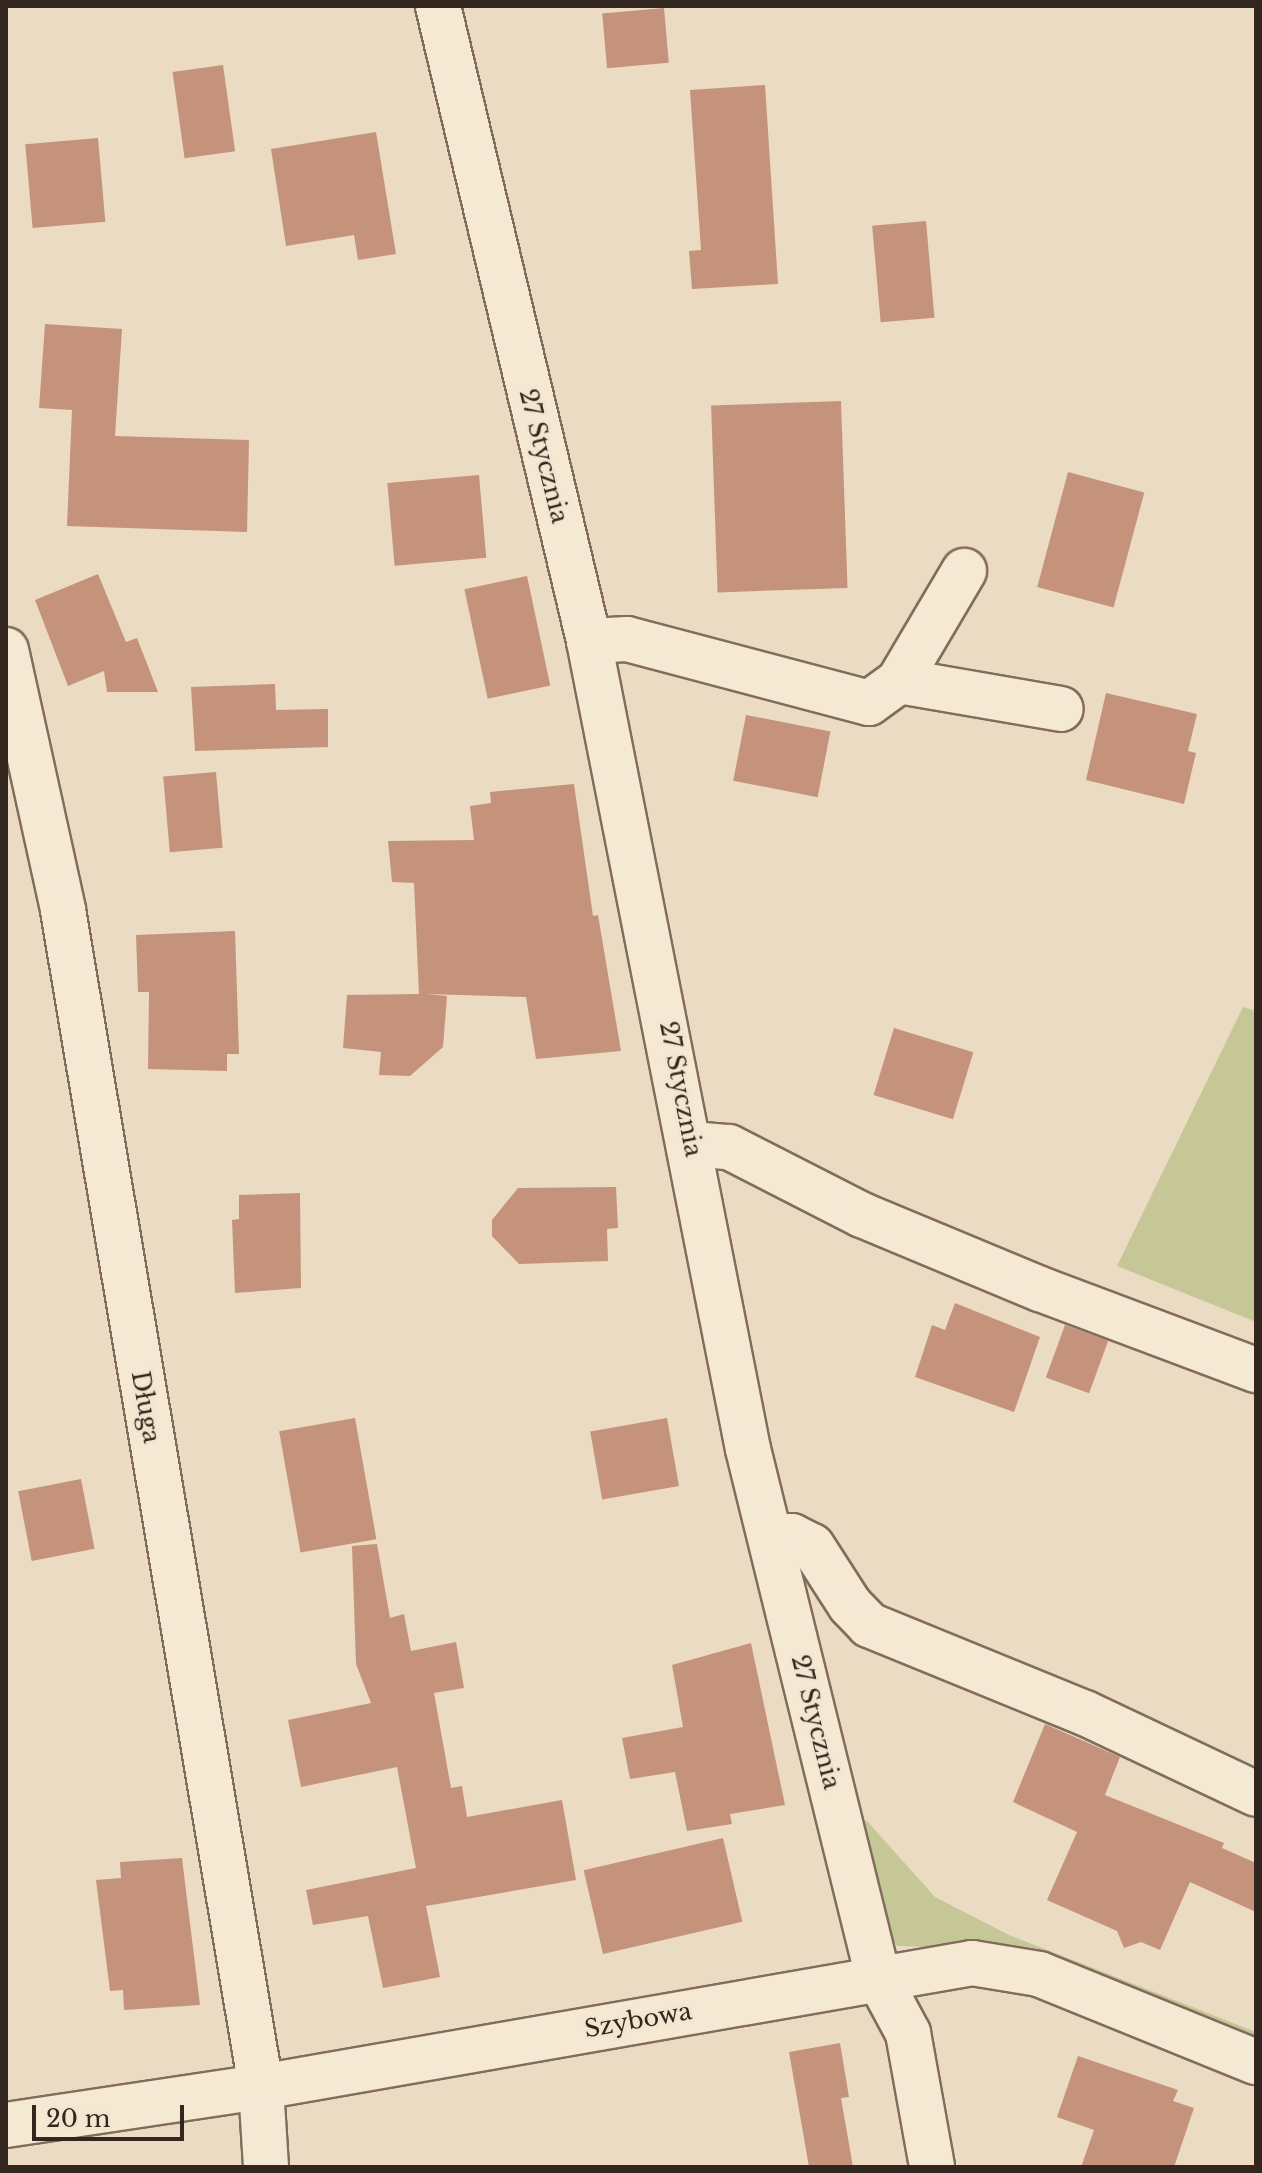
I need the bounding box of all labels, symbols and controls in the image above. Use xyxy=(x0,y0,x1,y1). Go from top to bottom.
street label: 27 Stycznia xyxy=(513,386,575,526)
street label: 27 Stycznia xyxy=(654,1019,708,1159)
street label: Długa xyxy=(126,1369,166,1445)
street label: 27 Stycznia xyxy=(785,1652,847,1792)
street label: Szybowa xyxy=(582,1996,694,2044)
scale bar xyxy=(36,2089,188,2139)
text: 20 m xyxy=(46,2104,111,2133)

